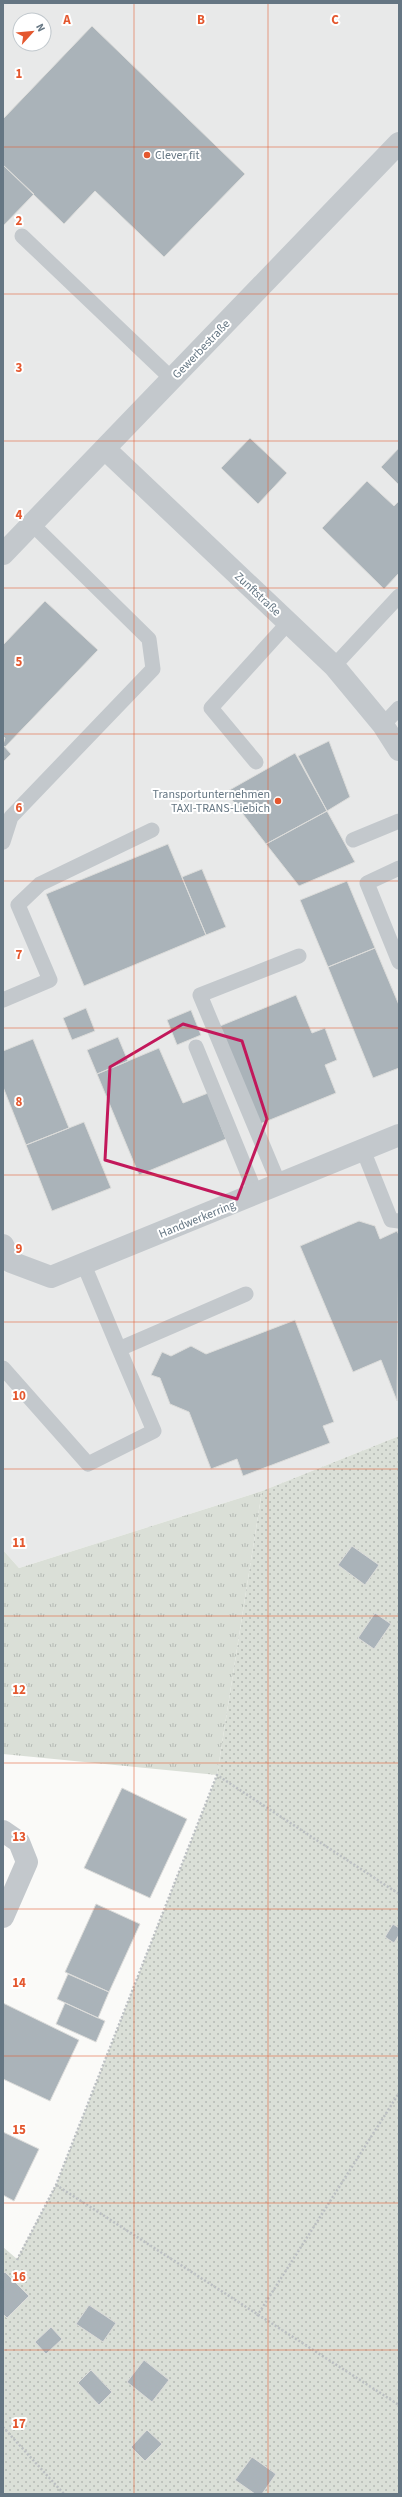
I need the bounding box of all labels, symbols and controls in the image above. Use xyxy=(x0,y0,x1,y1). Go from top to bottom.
text: A xyxy=(62,11,71,29)
text: B xyxy=(197,11,205,29)
text: C xyxy=(331,11,339,29)
north arrow xyxy=(12,12,52,52)
text: N xyxy=(32,21,49,34)
text: 1 xyxy=(16,65,23,83)
place label: Clever fit xyxy=(155,147,200,164)
marker: Clever fit xyxy=(142,150,152,160)
text: 2 xyxy=(16,212,23,230)
street label: Gewerbestraße xyxy=(169,316,234,383)
text: 3 xyxy=(16,359,23,377)
text: 4 xyxy=(16,506,23,524)
street label: Zunftstraße xyxy=(231,568,285,620)
text: 5 xyxy=(16,653,23,671)
place label: Transportunternehmen TAXI-TRANS-Liebich xyxy=(153,786,270,817)
marker: Transportunternehmen TAXI-TRANS-Liebich xyxy=(273,796,283,806)
text: 6 xyxy=(16,799,23,817)
text: 7 xyxy=(16,946,23,964)
text: 8 xyxy=(16,1093,23,1111)
street label: Handwerkerring xyxy=(156,1196,238,1243)
text: 9 xyxy=(16,1240,23,1258)
text: 10 xyxy=(12,1387,26,1405)
text: 11 xyxy=(12,1534,26,1552)
text: 12 xyxy=(12,1681,26,1699)
text: 13 xyxy=(12,1828,26,1846)
text: 14 xyxy=(12,1974,26,1992)
text: 15 xyxy=(12,2121,26,2139)
text: 16 xyxy=(12,2268,26,2286)
text: 17 xyxy=(12,2415,26,2433)

